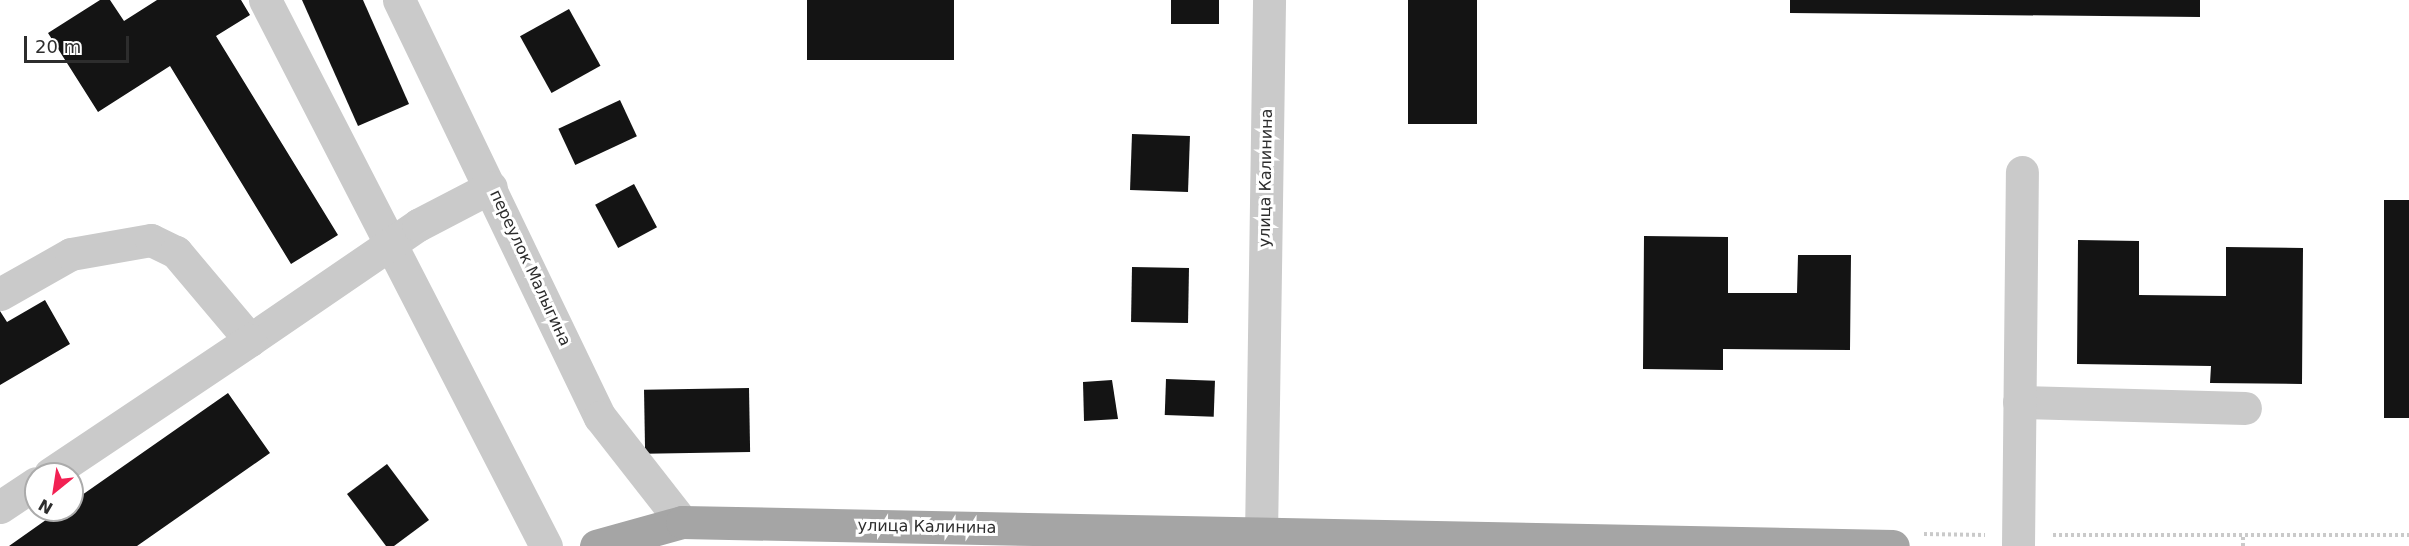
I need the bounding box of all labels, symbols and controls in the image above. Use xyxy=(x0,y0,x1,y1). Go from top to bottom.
scale bar xyxy=(27,24,132,62)
text: 20 m xyxy=(35,36,81,57)
street label: улица Калинина xyxy=(1255,108,1277,248)
street label: переулок Малыгина xyxy=(485,187,575,349)
north arrow xyxy=(24,462,84,522)
text: N xyxy=(35,495,56,518)
street label: улица Калинина xyxy=(857,516,997,538)

